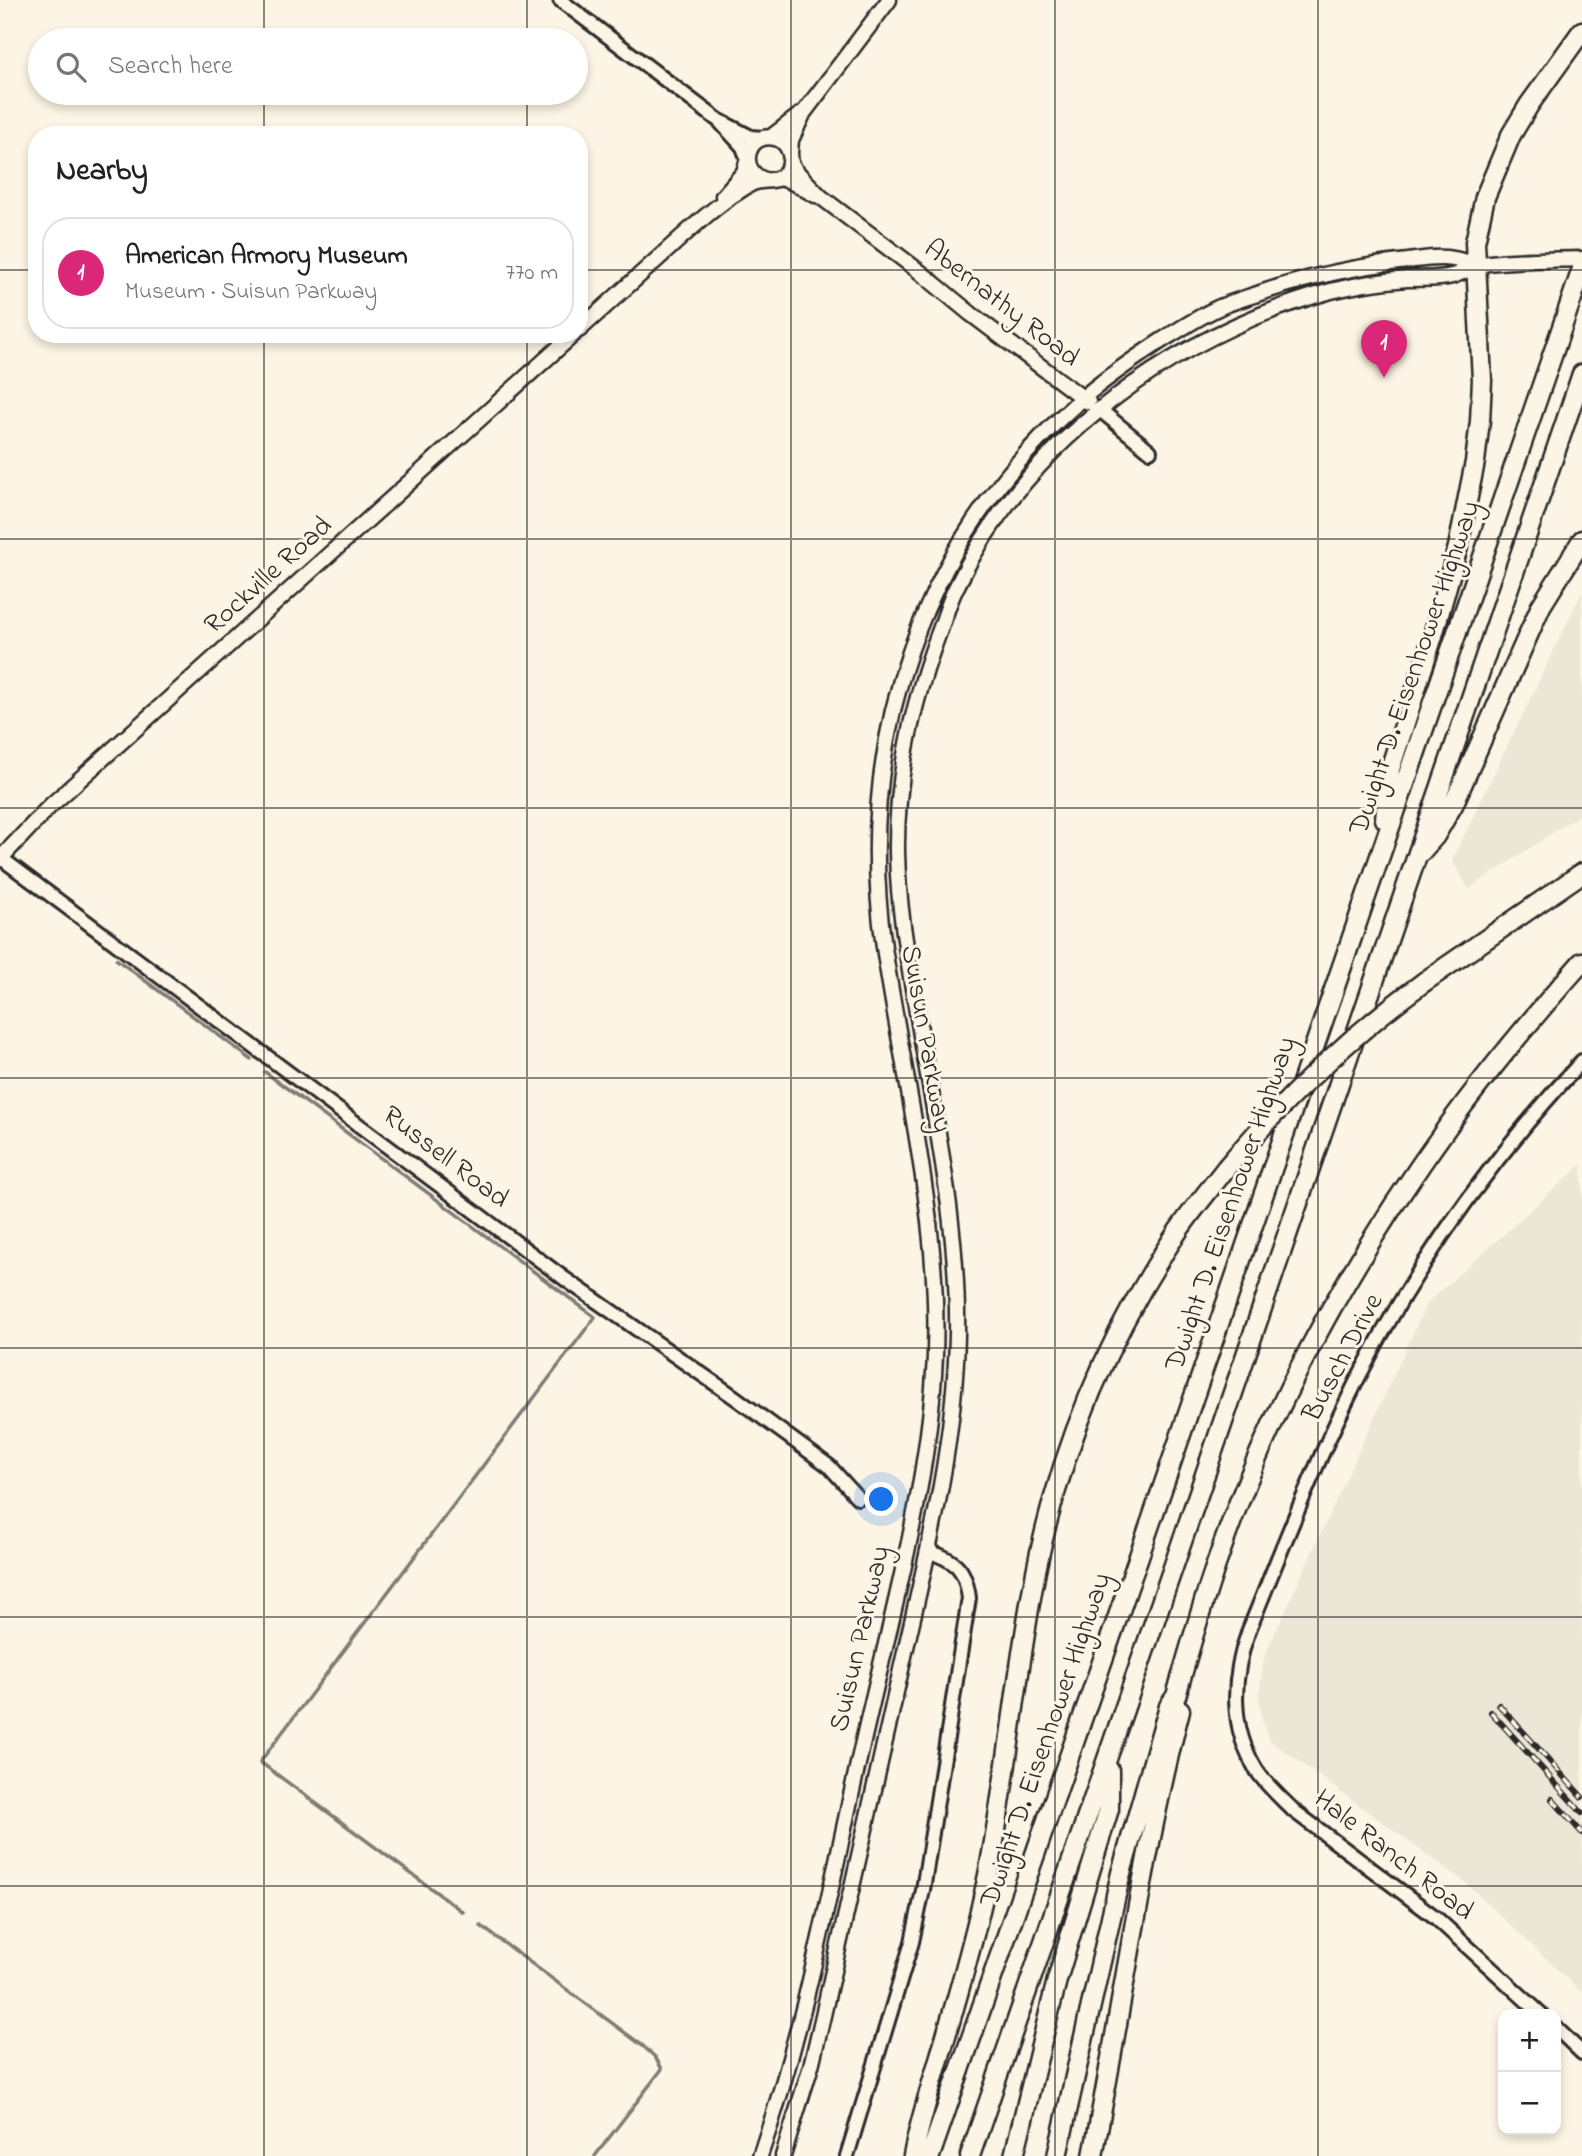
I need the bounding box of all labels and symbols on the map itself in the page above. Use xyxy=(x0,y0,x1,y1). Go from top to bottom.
street label: Abernathy Road xyxy=(914,230,1088,378)
pin: 1 xyxy=(1361,320,1407,378)
street label: Dwight D. Eisenhower Highway xyxy=(1339,496,1492,841)
street label: Rockville Road xyxy=(196,507,343,645)
street label: Suisun Parkway xyxy=(888,942,962,1136)
street label: Dwight D. Eisenhower Highway xyxy=(1155,1032,1308,1377)
street label: Russell Road xyxy=(373,1097,517,1220)
street label: Busch Drive xyxy=(1293,1286,1395,1430)
your location xyxy=(864,1482,898,1516)
street label: Suisun Parkway xyxy=(820,1542,902,1736)
street label: Dwight D. Eisenhower Highway xyxy=(970,1568,1123,1913)
street label: Hale Ranch Road xyxy=(1304,1780,1482,1932)

